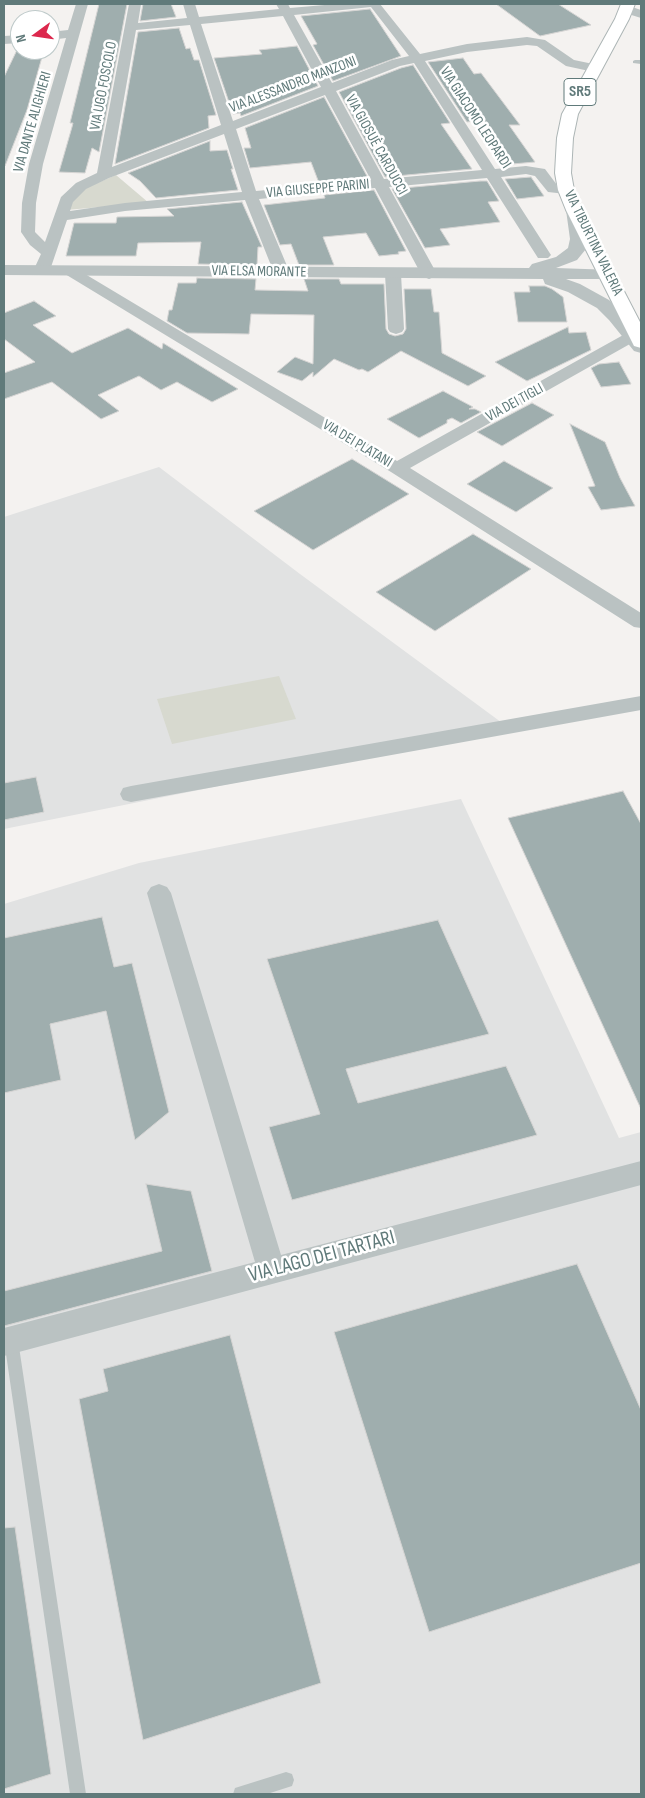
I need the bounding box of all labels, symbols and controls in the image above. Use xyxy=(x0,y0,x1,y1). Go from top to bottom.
north arrow xyxy=(10,10,60,60)
text: N xyxy=(12,33,30,44)
street label: VIA UGO FOSCOLO xyxy=(87,40,121,132)
street label: VIA ALESSANDRO MANZONI xyxy=(227,53,359,117)
street label: VIA GIACOMO LEOPARDI xyxy=(435,64,515,172)
street label: VIA DANTE ALIGHIERI xyxy=(10,70,56,174)
road number: SR5 xyxy=(564,78,596,105)
street label: VIA GIOSUÈ CARDUCCI xyxy=(341,92,411,198)
street label: VIA GIUSEPPE PARINI xyxy=(266,176,370,202)
street label: VIA TIBURTINA VALERIA xyxy=(560,187,626,299)
street label: VIA ELSA MORANTE xyxy=(211,262,307,282)
street label: VIA DEI TIGLI xyxy=(483,380,547,426)
street label: VIA DEI PLATANI xyxy=(319,416,395,472)
street label: VIA LAGO DEI TARTARI xyxy=(246,1225,398,1289)

